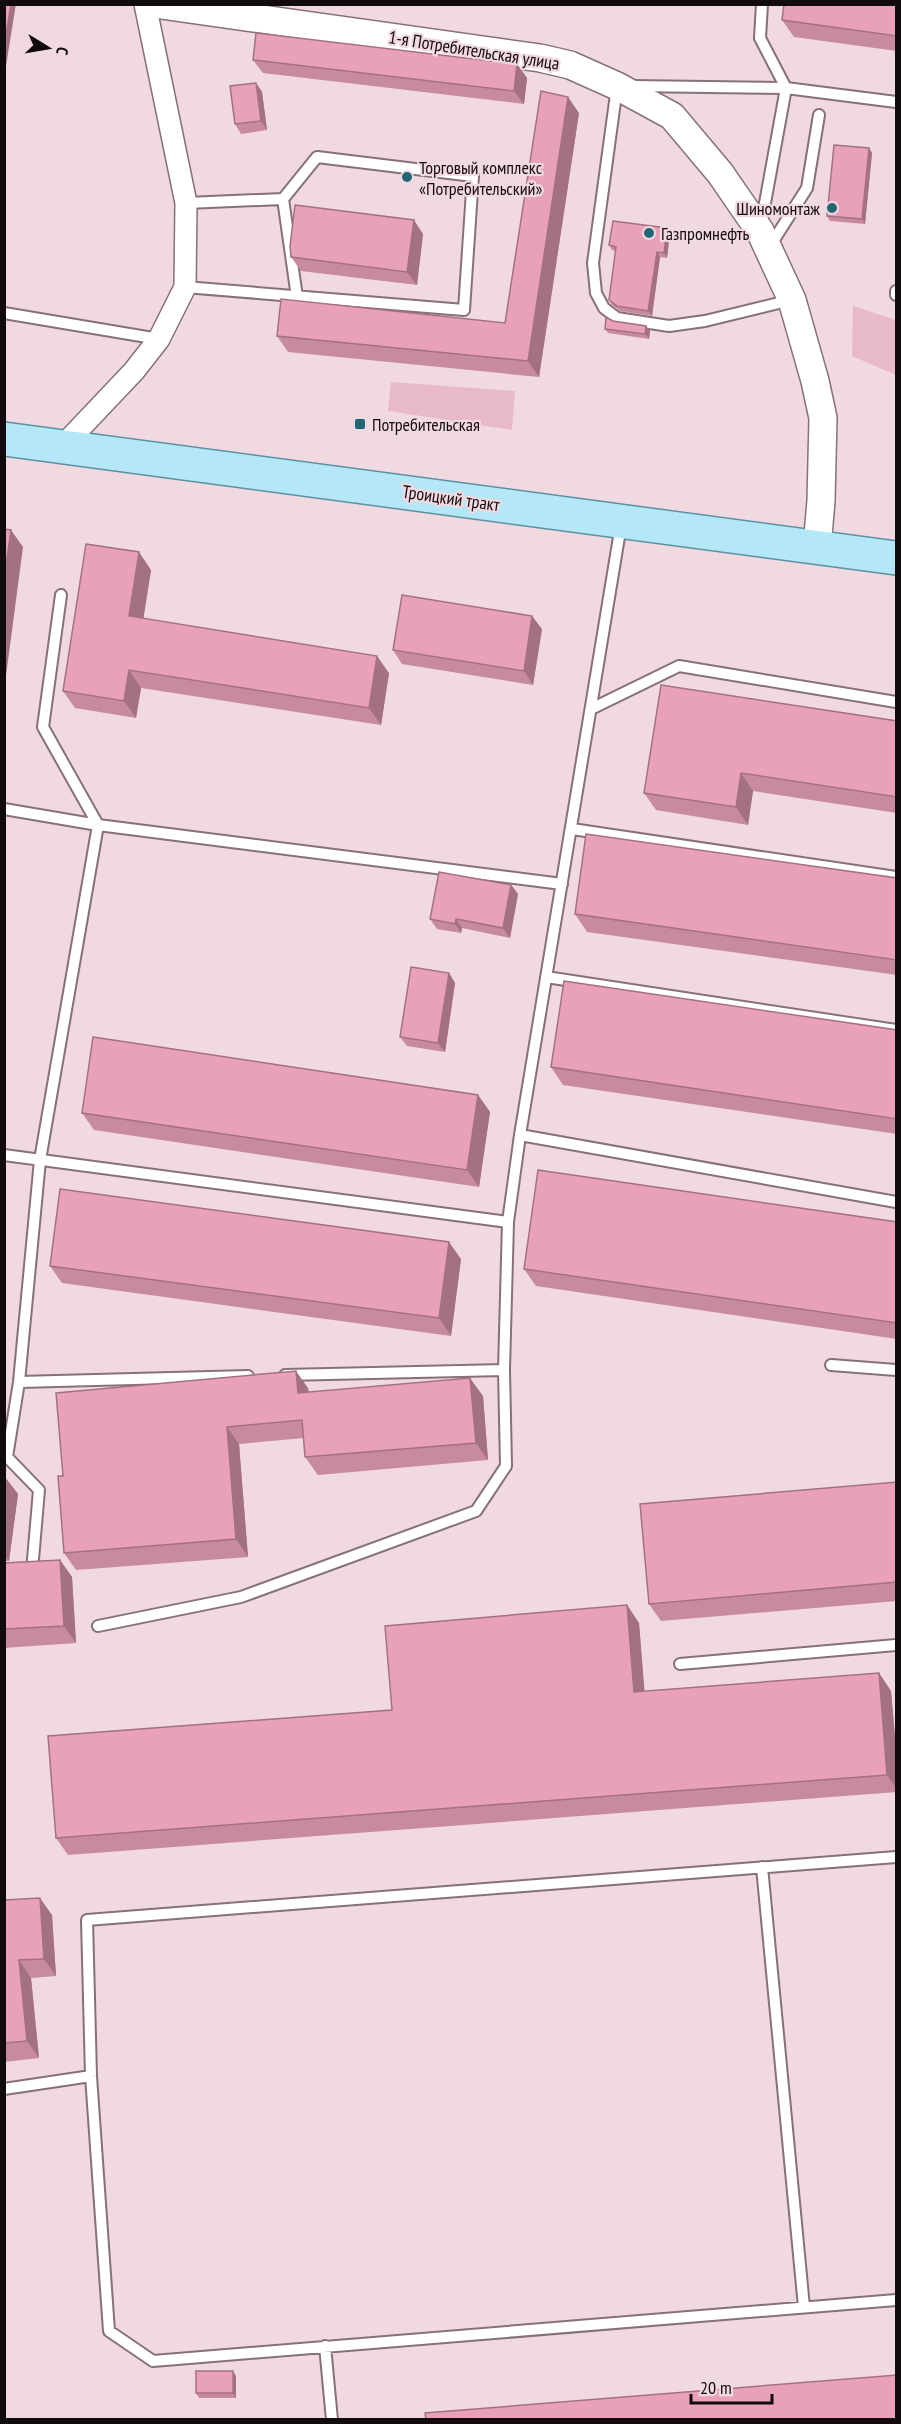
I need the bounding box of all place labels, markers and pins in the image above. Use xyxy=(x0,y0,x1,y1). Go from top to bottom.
place label: Торговый комплекс «Потребительский» xyxy=(419,156,543,200)
marker: Торговый комплекс «Потребительский» xyxy=(400,170,414,184)
place label: Шиномонтаж xyxy=(736,197,820,220)
marker: Шиномонтаж xyxy=(825,201,839,215)
place label: Газпромнефть xyxy=(661,222,750,245)
marker: Газпромнефть xyxy=(642,226,656,240)
place label: Потребительская xyxy=(372,413,480,436)
marker: Потребительская xyxy=(353,417,367,431)

